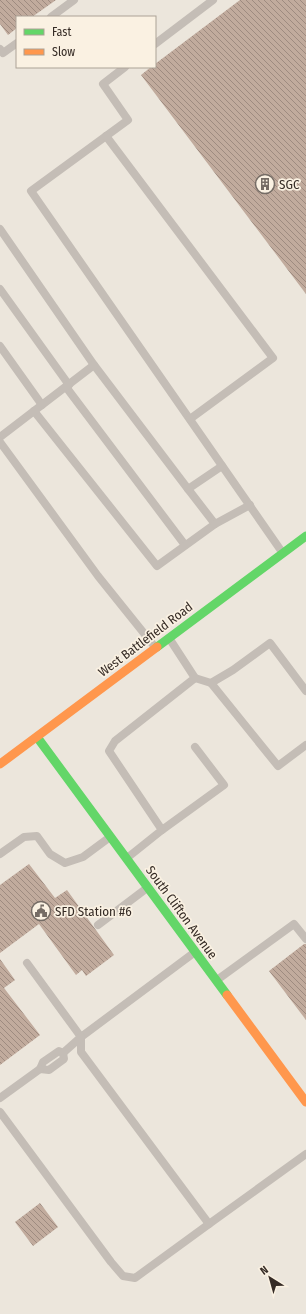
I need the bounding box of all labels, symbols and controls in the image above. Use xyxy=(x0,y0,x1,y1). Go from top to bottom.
legend xyxy=(16,16,156,68)
text: Fast xyxy=(52,25,71,39)
text: Slow xyxy=(52,45,75,59)
building icon: SGC xyxy=(254,173,276,195)
place label: SGC xyxy=(279,177,300,192)
street label: West Battlefield Road xyxy=(95,599,195,680)
street label: South Clifton Avenue xyxy=(143,863,220,962)
public building icon: SFD Station #6 xyxy=(30,900,52,922)
place label: SFD Station #6 xyxy=(55,904,132,919)
north arrow xyxy=(250,1258,290,1298)
text: N xyxy=(258,1263,271,1278)

